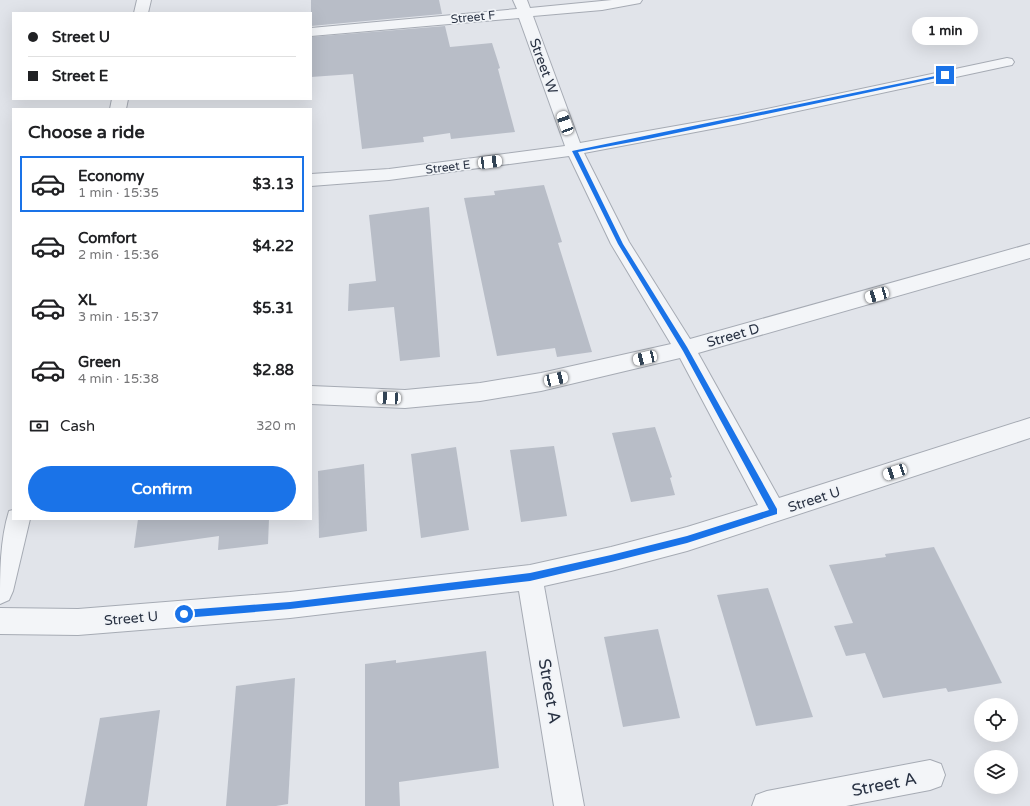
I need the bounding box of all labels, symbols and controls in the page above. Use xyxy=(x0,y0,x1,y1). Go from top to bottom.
street label: Street F xyxy=(450,8,496,26)
callout: 1 min xyxy=(912,17,978,45)
text: 1 min xyxy=(928,23,962,39)
text: Street U xyxy=(52,28,110,46)
street label: Street W xyxy=(526,36,561,96)
route end xyxy=(936,66,954,84)
text: Street E xyxy=(52,67,108,85)
car xyxy=(555,110,575,136)
text: Choose a ride xyxy=(28,121,145,143)
car xyxy=(477,155,503,169)
street label: Street E xyxy=(425,157,472,177)
icon: car xyxy=(30,166,66,202)
text: Economy xyxy=(78,167,144,185)
text: $3.13 xyxy=(253,175,294,193)
text: 1 min · 15:35 xyxy=(78,185,159,201)
icon: car xyxy=(30,228,66,264)
text: Comfort xyxy=(78,229,137,247)
text: $4.22 xyxy=(253,237,294,255)
text: 2 min · 15:36 xyxy=(78,247,159,263)
car xyxy=(864,286,890,304)
icon: car xyxy=(30,290,66,326)
text: XL xyxy=(78,291,97,309)
text: $5.31 xyxy=(253,299,294,317)
text: 3 min · 15:37 xyxy=(78,309,159,325)
street label: Street D xyxy=(705,320,762,351)
car xyxy=(632,349,658,367)
icon: car xyxy=(30,352,66,388)
text: Green xyxy=(78,353,121,371)
text: $2.88 xyxy=(253,361,294,379)
car xyxy=(543,370,569,388)
text: 4 min · 15:38 xyxy=(78,371,159,387)
car xyxy=(377,391,401,405)
icon: cash xyxy=(28,415,50,437)
text: Cash xyxy=(60,417,95,435)
text: 320 m xyxy=(256,418,296,434)
car xyxy=(882,463,908,481)
button: Confirm xyxy=(28,466,296,512)
street label: Street U xyxy=(786,483,843,516)
route start xyxy=(175,605,193,623)
street label: Street U xyxy=(103,608,159,629)
street label: Street A xyxy=(533,657,566,725)
map controls xyxy=(974,698,1018,794)
button: locate xyxy=(974,698,1018,742)
button: layers xyxy=(974,750,1018,794)
street label: Street A xyxy=(850,768,918,801)

